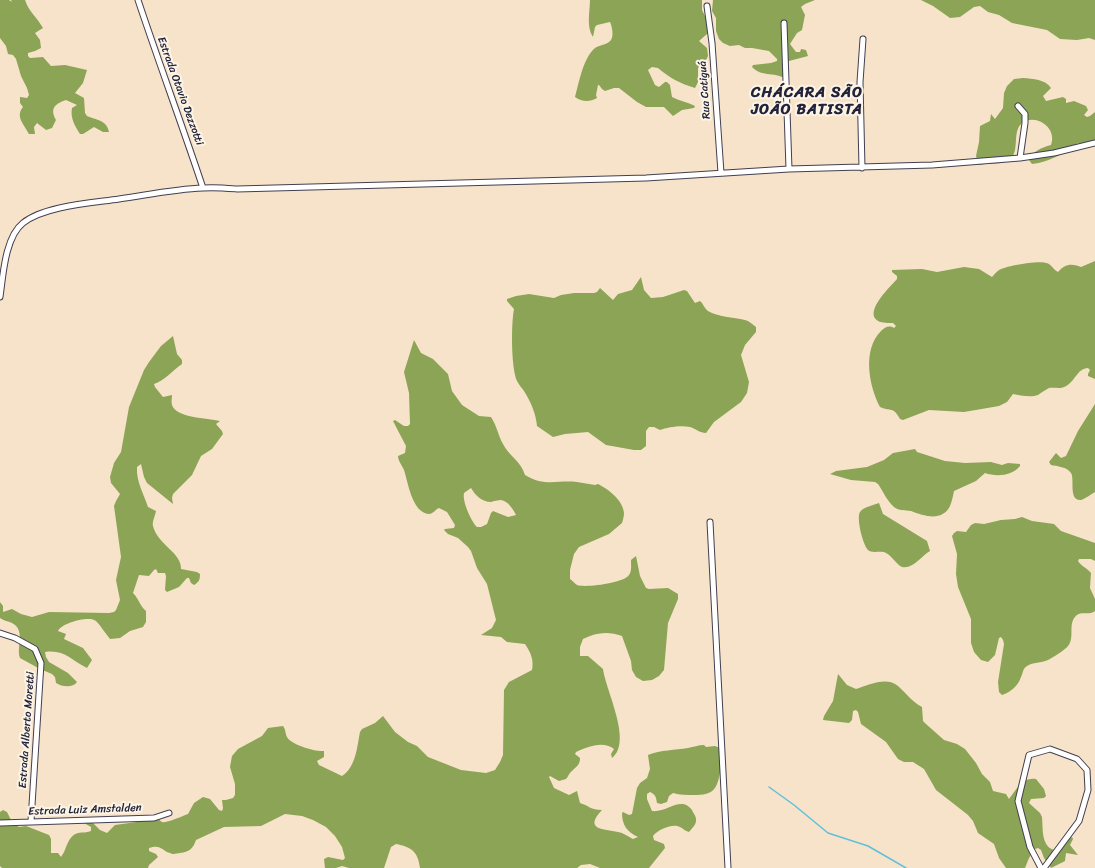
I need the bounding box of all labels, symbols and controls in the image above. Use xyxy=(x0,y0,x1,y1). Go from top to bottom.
street label: Estrada Otavio Dezzotti xyxy=(154,35,206,147)
street label: Rua Catiguá xyxy=(696,61,714,119)
district label: CHÁCARA SÃO JOÃO BATISTA xyxy=(751,84,863,119)
street label: Estrada Alberto Moretti xyxy=(16,671,38,789)
street label: Estrada Luiz Amstalden xyxy=(28,801,142,819)

